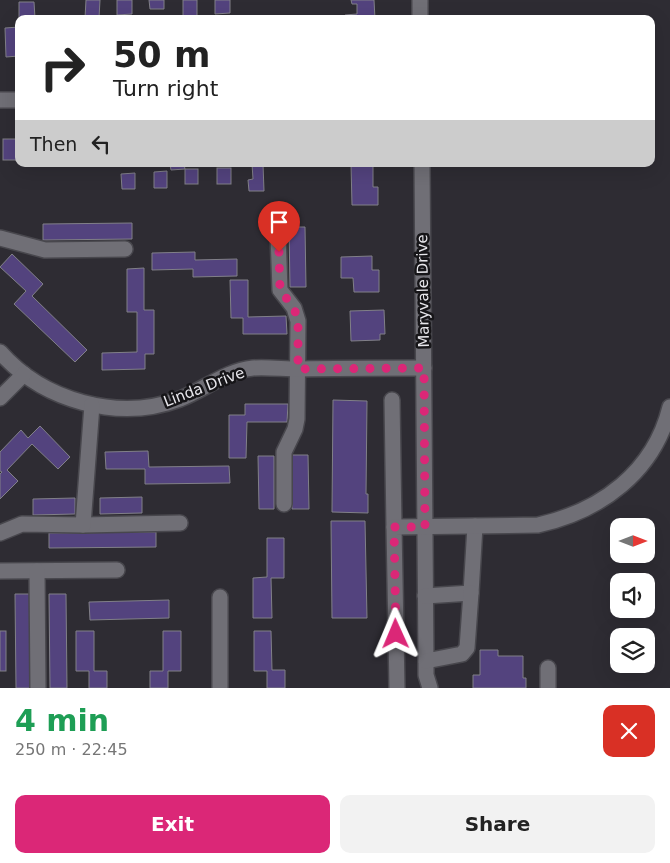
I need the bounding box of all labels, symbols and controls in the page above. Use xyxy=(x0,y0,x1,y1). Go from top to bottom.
icon: right xyxy=(30,35,95,100)
text: 50 m xyxy=(113,35,210,75)
text: Turn right xyxy=(113,76,218,101)
icon: left xyxy=(87,130,115,158)
text: Then xyxy=(30,133,77,155)
pin xyxy=(258,201,300,252)
icon: arrive xyxy=(265,208,293,236)
street label: Maryvale Drive xyxy=(413,234,433,348)
street label: Linda Drive xyxy=(161,363,247,411)
north arrow xyxy=(610,518,655,562)
map controls xyxy=(610,518,655,673)
button: sound xyxy=(610,573,655,618)
position arrow xyxy=(369,607,421,659)
button: layers xyxy=(610,628,655,673)
text: 4 min xyxy=(15,703,109,738)
button: close xyxy=(603,705,655,757)
text: 250 m · 22:45 xyxy=(15,740,128,759)
button: Exit xyxy=(15,795,330,853)
button: Share xyxy=(340,795,655,853)

